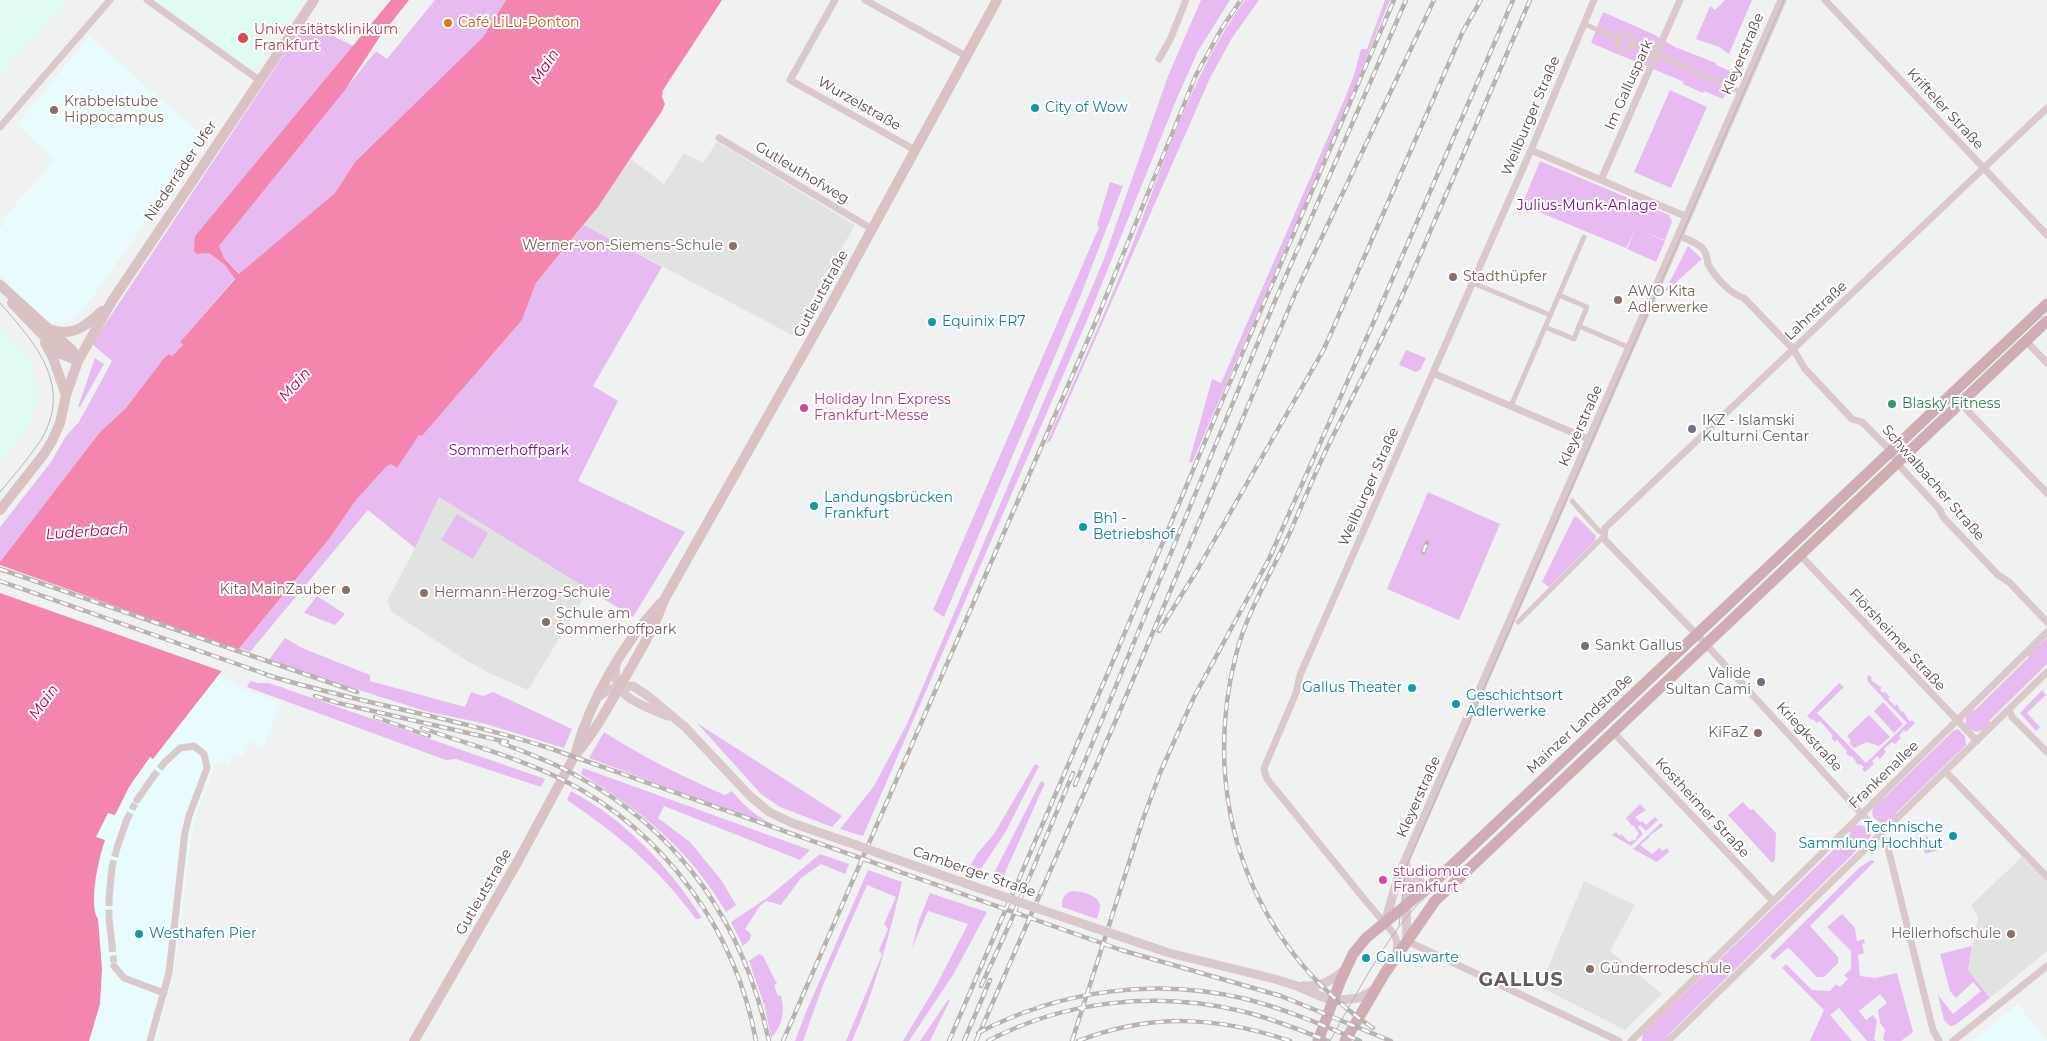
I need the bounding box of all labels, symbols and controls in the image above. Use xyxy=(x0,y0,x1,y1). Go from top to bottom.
street label: Kleyerstraße xyxy=(1718,11,1768,97)
place label: Café LiLu-Ponton xyxy=(458,15,580,31)
marker: Café LiLu-Ponton xyxy=(442,17,454,29)
place label: Universitätsklinikum Frankfurt xyxy=(254,22,398,54)
marker: Universitätsklinikum Frankfurt xyxy=(236,31,250,45)
street label: Im Galluspark xyxy=(1602,37,1656,133)
water label: Main xyxy=(527,46,563,88)
street label: Weilburger Straße xyxy=(1498,54,1564,178)
street label: Krifteler Straße xyxy=(1903,65,1987,153)
street label: Wurzelstraße xyxy=(815,73,903,135)
place label: Krabbelstube Hippocampus xyxy=(64,94,164,126)
place label: City of Wow xyxy=(1045,100,1128,116)
marker: City of Wow xyxy=(1029,102,1041,114)
marker: Krabbelstube Hippocampus xyxy=(48,104,60,116)
street label: Niederräder Ufer xyxy=(141,118,221,224)
street label: Gutleuthofweg xyxy=(752,138,852,208)
park label: Julius-Munk-Anlage xyxy=(1517,198,1657,214)
place label: Werner-von-Siemens-Schule xyxy=(522,238,723,254)
marker: Werner-von-Siemens-Schule xyxy=(727,240,739,252)
street label: Gutleutstraße xyxy=(790,248,852,340)
place label: Stadthüpfer xyxy=(1463,269,1547,285)
marker: Stadthüpfer xyxy=(1447,271,1459,283)
street label: Lahnstraße xyxy=(1781,278,1851,344)
place label: AWO Kita Adlerwerke xyxy=(1628,284,1708,316)
marker: AWO Kita Adlerwerke xyxy=(1612,294,1624,306)
place label: Equinix FR7 xyxy=(942,314,1026,330)
marker: Equinix FR7 xyxy=(926,316,938,328)
water label: Main xyxy=(275,365,315,405)
street label: Kleyerstraße xyxy=(1556,383,1606,469)
place label: Holiday Inn Express Frankfurt-Messe xyxy=(814,392,951,424)
place label: Blasky Fitness xyxy=(1902,396,2000,412)
marker: Blasky Fitness xyxy=(1886,398,1898,410)
marker: Holiday Inn Express Frankfurt-Messe xyxy=(798,402,810,414)
place label: IKZ - Islamski Kulturni Centar xyxy=(1702,413,1809,446)
street label: Schwalbacher Straße xyxy=(1878,422,1988,544)
marker: IKZ - Islamski Kulturni Centar xyxy=(1686,423,1698,435)
street label: Weilburger Straße xyxy=(1335,425,1403,549)
park label: Sommerhoffpark xyxy=(449,443,569,459)
place label: Landungsbrücken Frankfurt xyxy=(824,490,953,522)
marker: Landungsbrücken Frankfurt xyxy=(808,500,820,512)
place label: Bh1 - Betriebshof xyxy=(1093,511,1175,544)
water label: Luderbach xyxy=(45,520,129,544)
marker: Bh1 - Betriebshof xyxy=(1077,521,1089,533)
place label: Kita MainZauber xyxy=(220,582,336,598)
marker: Kita MainZauber xyxy=(340,584,352,596)
place label: Hermann-Herzog-Schule xyxy=(434,585,610,601)
street label: Flörsheimer Straße xyxy=(1845,585,1949,695)
marker: Hermann-Herzog-Schule xyxy=(418,587,430,599)
place label: Schule am Sommerhoffpark xyxy=(556,606,676,638)
marker: Schule am Sommerhoffpark xyxy=(540,616,552,628)
place label: Sankt Gallus xyxy=(1595,638,1682,654)
marker: Sankt Gallus xyxy=(1579,640,1591,652)
place label: Valide Sultan Cami xyxy=(1666,666,1751,699)
street label: Mainzer Landstraße xyxy=(1524,671,1636,777)
marker: Valide Sultan Cami xyxy=(1755,676,1767,688)
place label: Gallus Theater xyxy=(1302,680,1402,696)
water label: Main xyxy=(25,681,63,723)
marker: Gallus Theater xyxy=(1406,682,1418,694)
place label: Geschichtsort Adlerwerke xyxy=(1466,688,1563,720)
marker: Geschichtsort Adlerwerke xyxy=(1450,698,1462,710)
street label: Kriegkstraße xyxy=(1773,699,1845,775)
place label: KiFaZ xyxy=(1708,725,1748,741)
marker: KiFaZ xyxy=(1752,727,1764,739)
street label: Frankenallee xyxy=(1846,738,1922,812)
street label: Kleyerstraße xyxy=(1394,754,1444,840)
street label: Kostheimer Straße xyxy=(1651,755,1753,861)
place label: Technische Sammlung Hochhut xyxy=(1799,820,1943,852)
marker: Technische Sammlung Hochhut xyxy=(1947,830,1959,842)
street label: Camberger Straße xyxy=(910,843,1038,901)
street label: Gutleutstraße xyxy=(453,846,515,938)
place label: studiomuc Frankfurt xyxy=(1393,864,1469,896)
marker: studiomuc Frankfurt xyxy=(1377,874,1389,886)
place label: Westhafen Pier xyxy=(149,926,257,942)
place label: Hellerhofschule xyxy=(1891,926,2001,942)
marker: Westhafen Pier xyxy=(133,928,145,940)
marker: Hellerhofschule xyxy=(2005,928,2017,940)
place label: Galluswarte xyxy=(1376,950,1459,966)
marker: Galluswarte xyxy=(1360,952,1372,964)
place label: Günderrodeschule xyxy=(1600,961,1731,977)
marker: Günderrodeschule xyxy=(1584,963,1596,975)
district label: GALLUS xyxy=(1478,969,1564,991)

